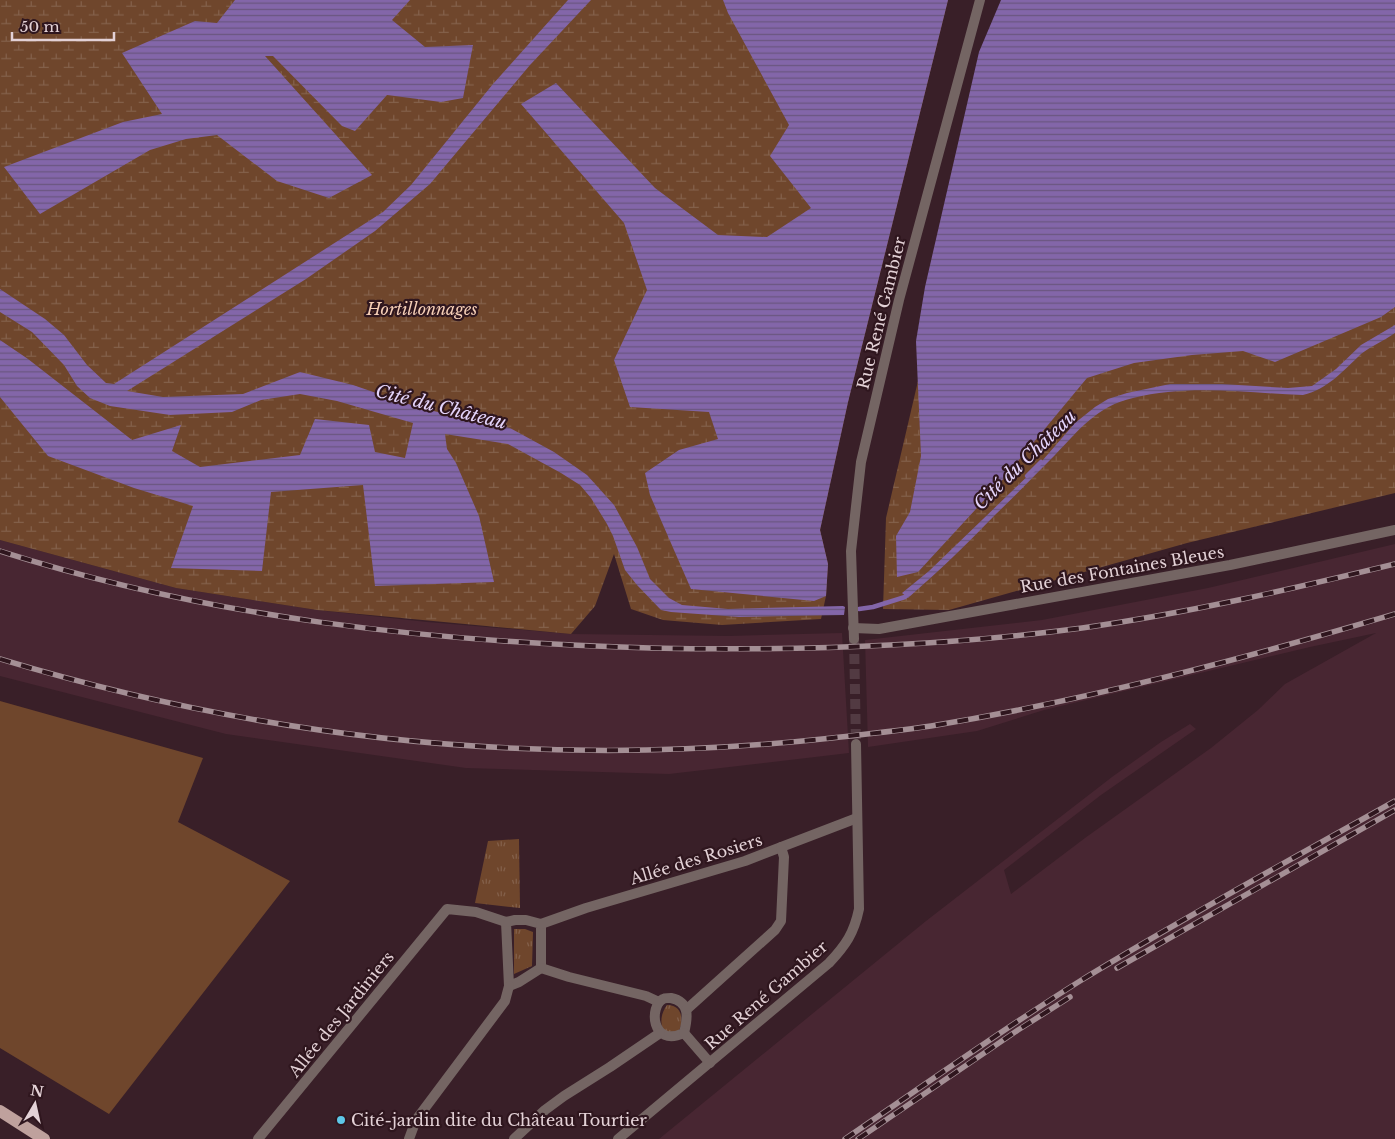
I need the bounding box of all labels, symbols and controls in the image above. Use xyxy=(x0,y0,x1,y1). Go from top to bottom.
scale bar xyxy=(12,10,115,42)
text: 50 m xyxy=(20,17,60,36)
street label: Rue René Gambier xyxy=(852,234,910,391)
park label: Hortillonnages xyxy=(366,299,477,319)
water label: Cité du Château xyxy=(373,380,509,434)
water label: Cité du Château xyxy=(969,405,1081,515)
street label: Rue des Fontaines Bleues xyxy=(1018,541,1226,597)
street label: Allée des Rosiers xyxy=(627,829,765,889)
street label: Rue René Gambier xyxy=(700,936,832,1054)
street label: Allée des Jardiniers xyxy=(283,947,398,1082)
north arrow xyxy=(10,1079,60,1129)
text: N xyxy=(29,1081,45,1101)
place label: Cité-jardin dite du Château Tourtier xyxy=(351,1110,647,1130)
marker: Cité-jardin dite du Château Tourtier xyxy=(335,1114,347,1126)

